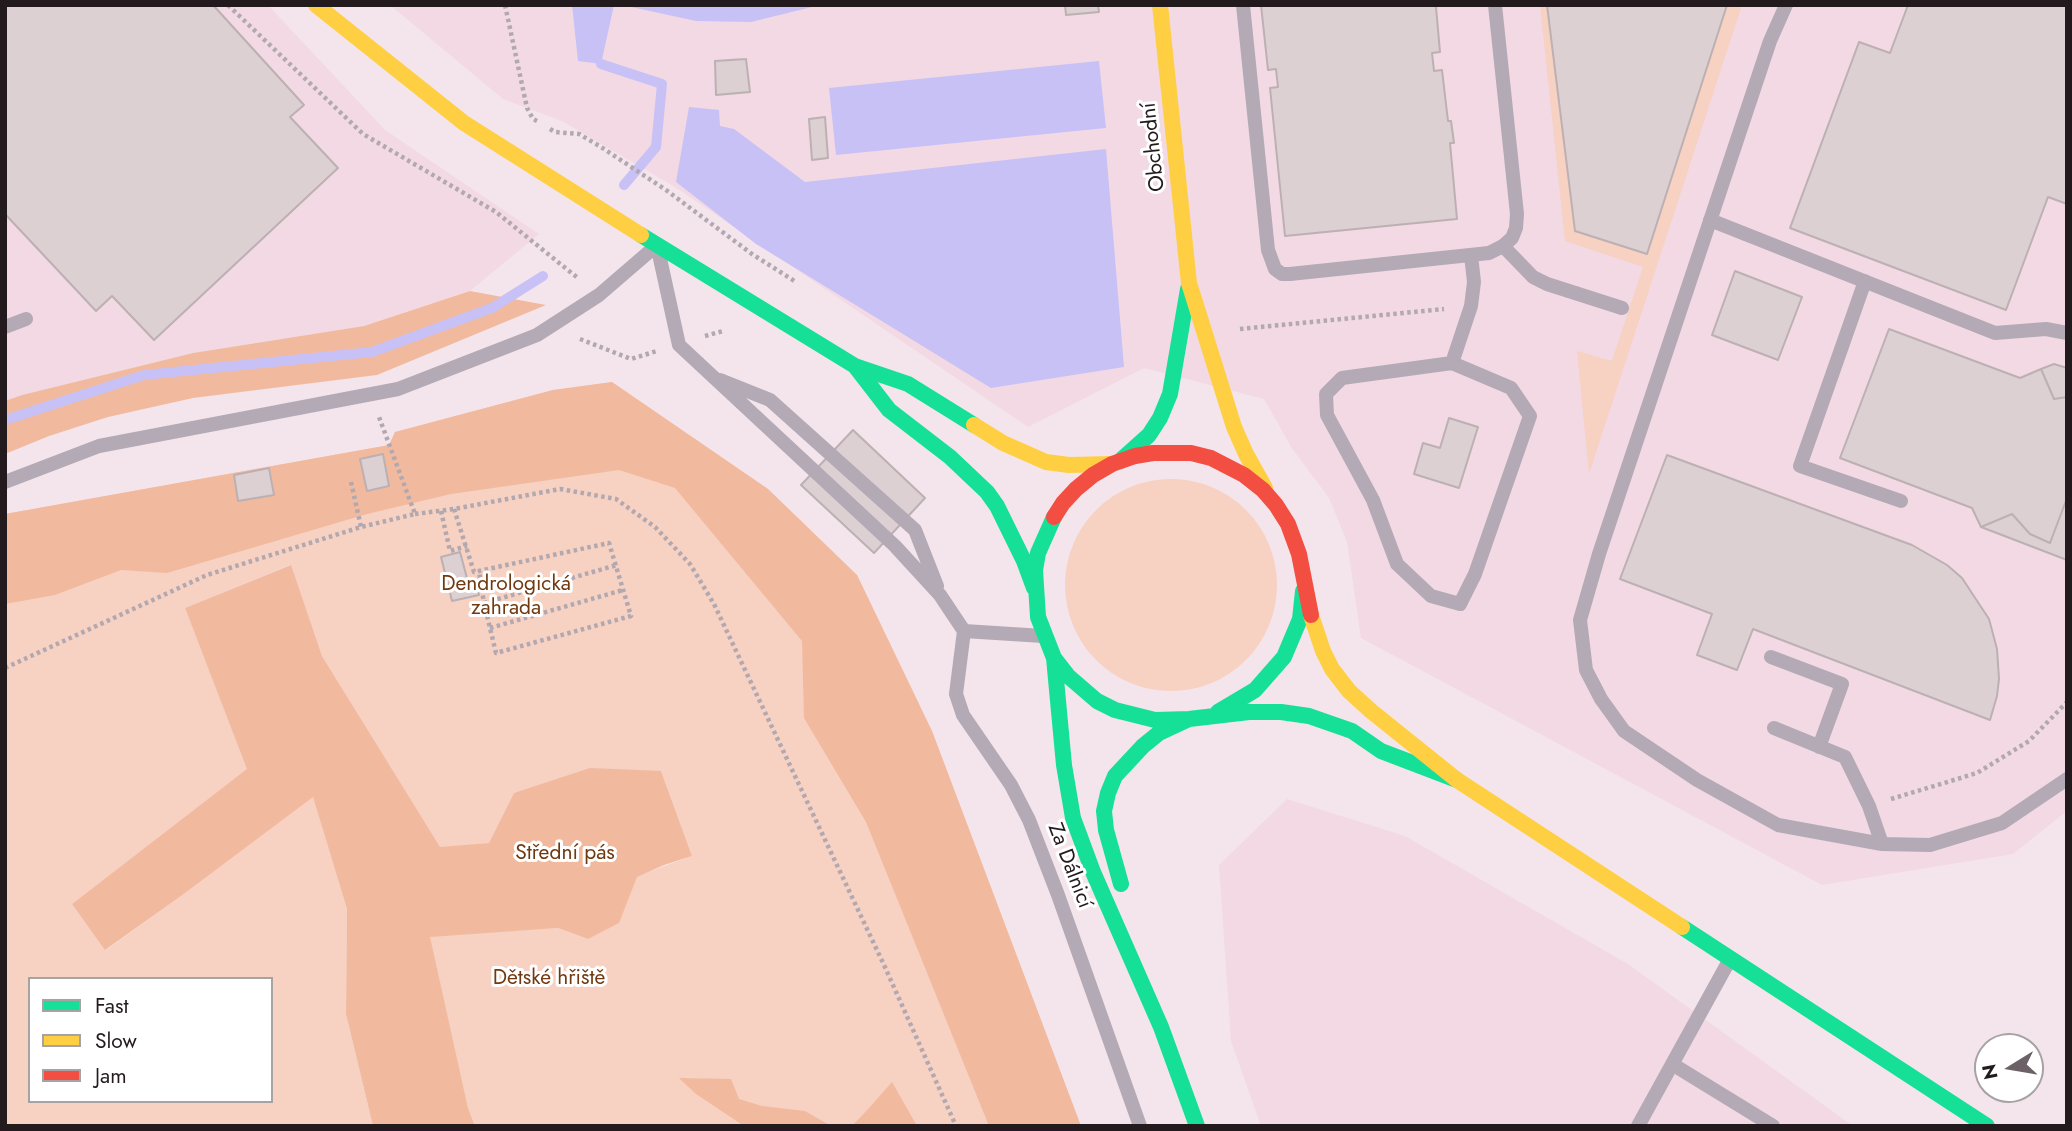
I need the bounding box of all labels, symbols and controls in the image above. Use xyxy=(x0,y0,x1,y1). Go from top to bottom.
street label: Obchodní xyxy=(1137,101,1171,193)
park label: Dendrologická zahrada xyxy=(441,572,571,622)
street label: Za Dálnicí xyxy=(1041,820,1097,912)
park label: Střední pás xyxy=(515,841,615,867)
park label: Dětské hřiště xyxy=(493,966,605,992)
legend xyxy=(28,977,273,1103)
text: Fast xyxy=(95,991,128,1021)
text: Slow xyxy=(95,1026,137,1056)
north arrow xyxy=(1974,1033,2044,1103)
text: Jam xyxy=(95,1061,127,1091)
text: N xyxy=(1975,1062,2005,1082)

